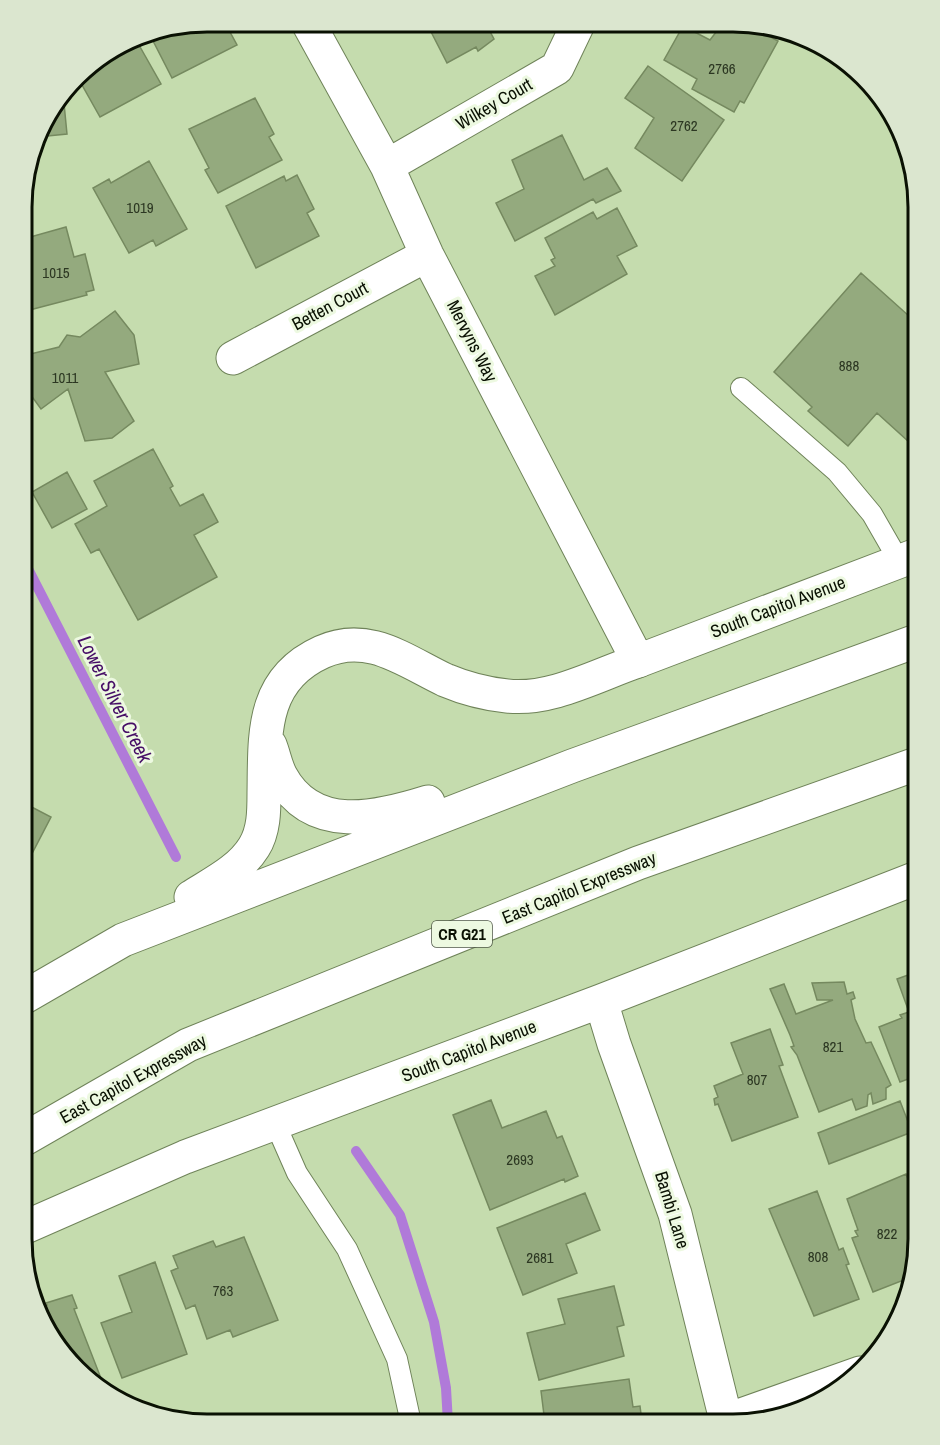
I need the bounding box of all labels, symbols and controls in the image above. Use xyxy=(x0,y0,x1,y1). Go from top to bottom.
house number: 2766 xyxy=(708,58,736,79)
street label: Wilkey Court xyxy=(451,72,537,136)
house number: 2762 xyxy=(670,115,698,136)
house number: 1019 xyxy=(126,197,154,218)
house number: 1015 xyxy=(42,262,70,283)
street label: Betten Court xyxy=(287,275,372,336)
street label: Mervyns Way xyxy=(441,296,504,387)
house number: 888 xyxy=(839,355,859,376)
house number: 1011 xyxy=(52,367,78,388)
street label: South Capitol Avenue xyxy=(707,569,849,644)
water label: Lower Silver Creek xyxy=(72,631,159,768)
street label: East Capitol Expressway xyxy=(498,845,660,930)
road number: CR G21 xyxy=(432,921,492,947)
street label: South Capitol Avenue xyxy=(398,1013,540,1088)
street label: East Capitol Expressway xyxy=(55,1028,211,1129)
house number: 821 xyxy=(823,1036,843,1057)
house number: 807 xyxy=(747,1069,767,1090)
house number: 2693 xyxy=(506,1149,534,1170)
street label: Bambi Lane xyxy=(649,1168,696,1252)
house number: 822 xyxy=(877,1223,897,1244)
house number: 808 xyxy=(808,1246,828,1267)
house number: 2681 xyxy=(526,1247,554,1268)
house number: 763 xyxy=(213,1280,233,1301)

